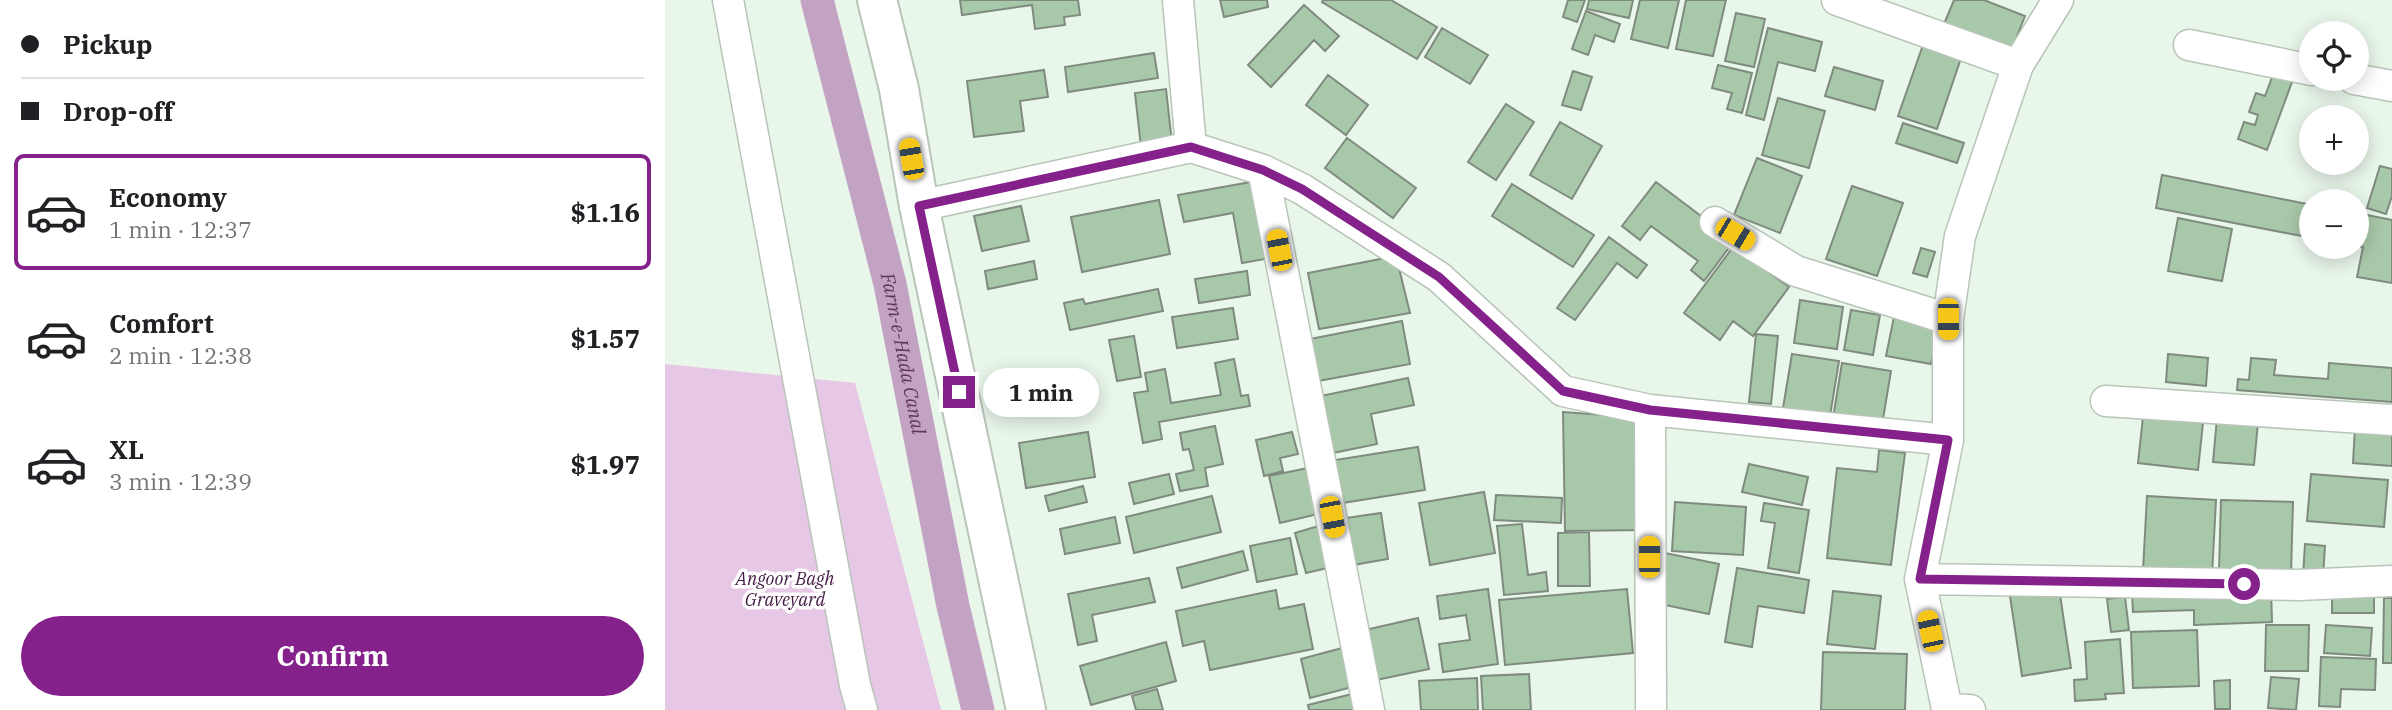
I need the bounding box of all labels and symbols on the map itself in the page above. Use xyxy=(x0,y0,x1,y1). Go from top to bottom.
car xyxy=(898,136,925,182)
car xyxy=(1712,214,1759,254)
car xyxy=(1265,227,1294,273)
water label: Farm-e-Hada Canal xyxy=(875,269,931,437)
car xyxy=(1938,298,1959,340)
callout: 1 min xyxy=(983,368,1099,416)
route end xyxy=(943,376,975,408)
car xyxy=(1318,494,1347,540)
car xyxy=(1639,536,1660,578)
park label: Angoor Bagh Graveyard xyxy=(735,567,834,611)
route start xyxy=(2228,568,2260,600)
car xyxy=(1916,608,1945,654)

